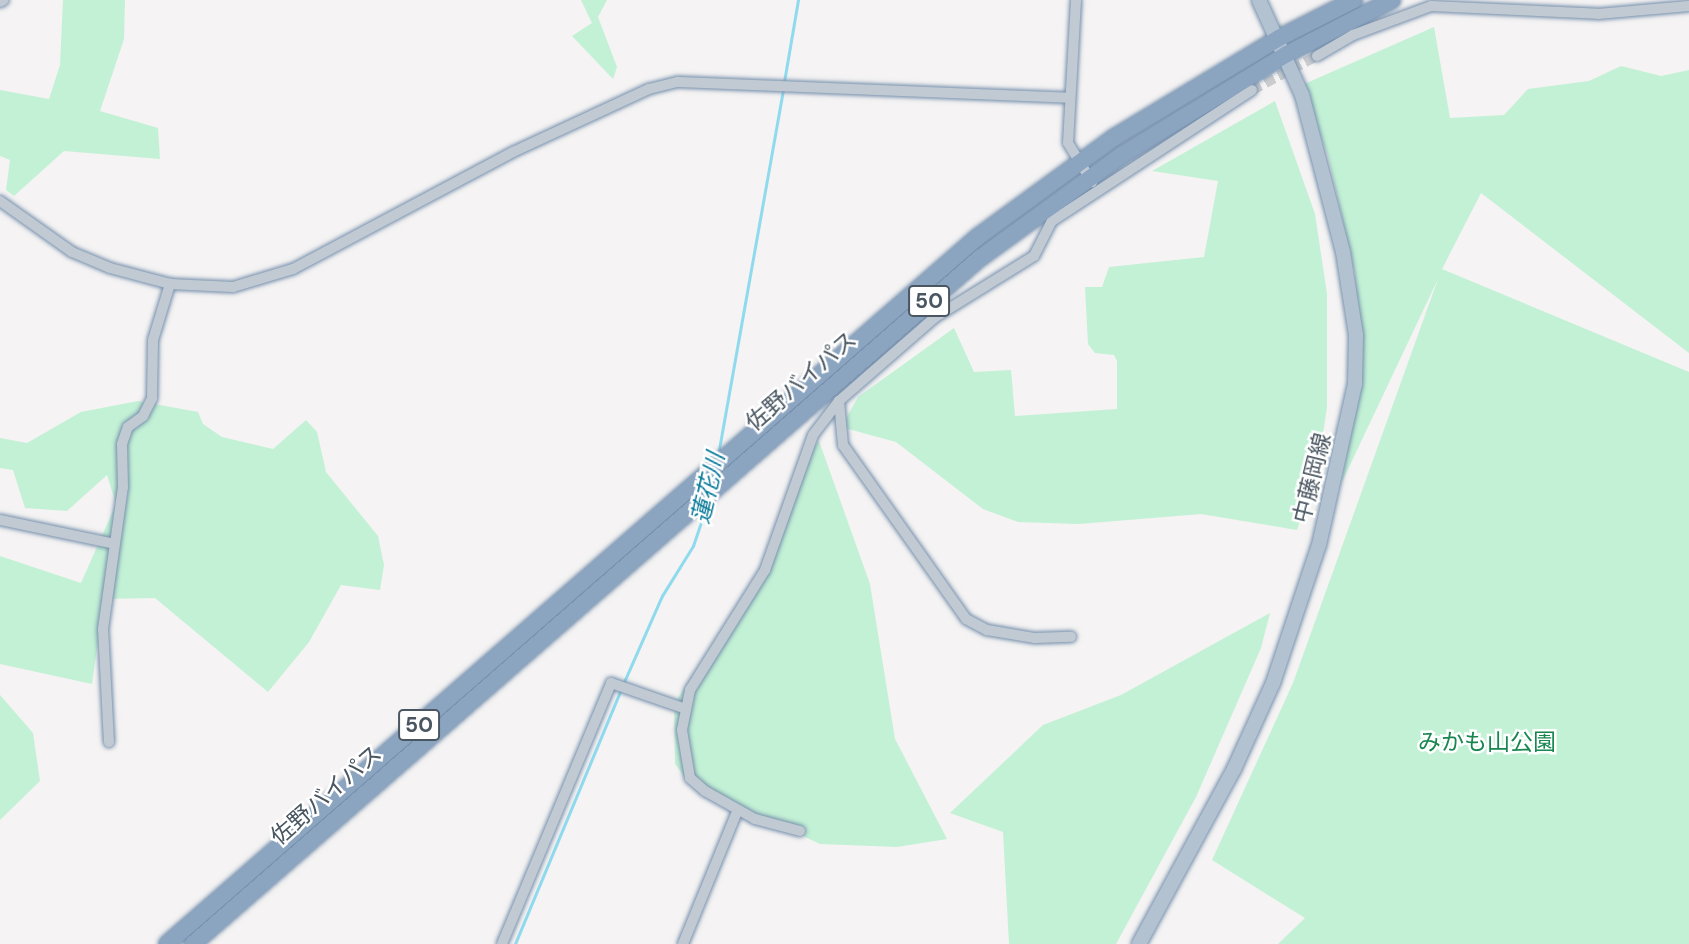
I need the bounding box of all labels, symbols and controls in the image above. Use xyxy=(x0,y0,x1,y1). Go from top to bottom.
road number: 50 xyxy=(908,284,950,318)
street label: 佐野バイパス xyxy=(740,325,862,437)
street label: 中藤岡線 xyxy=(1287,430,1337,526)
water label: 蓮花川 xyxy=(686,450,730,526)
road number: 50 xyxy=(398,708,440,742)
park label: みかも山公園 xyxy=(1418,728,1556,756)
street label: 佐野バイパス xyxy=(265,739,387,851)

